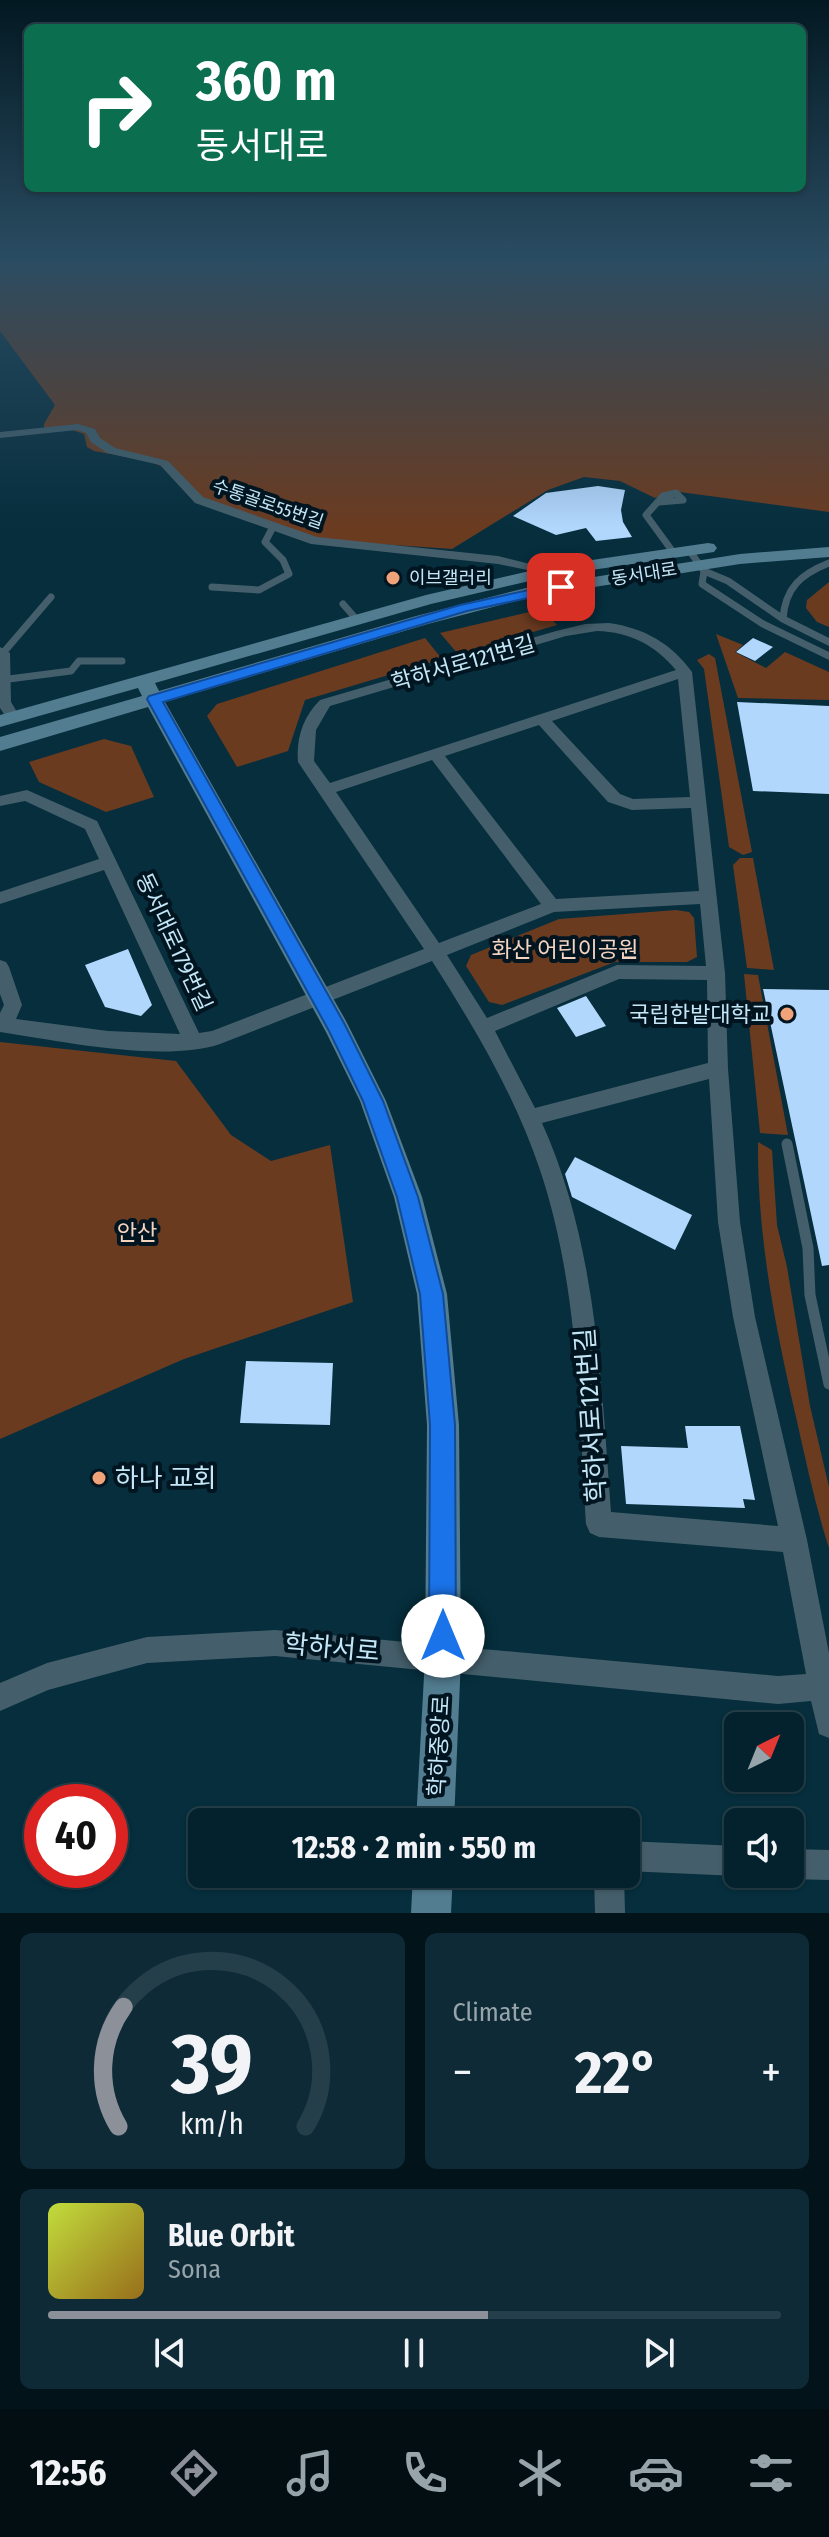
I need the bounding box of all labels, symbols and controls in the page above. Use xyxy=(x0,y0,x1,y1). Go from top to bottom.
text: 360 m xyxy=(196,48,337,115)
icon: right xyxy=(64,56,168,160)
text: 동서대로 xyxy=(196,124,328,168)
street label: 수통골로55번길 xyxy=(210,475,326,533)
pin xyxy=(527,553,595,621)
street label: 동서대로 xyxy=(610,558,678,590)
icon: arrive xyxy=(539,565,583,609)
place label: 이브갤러리 xyxy=(409,567,492,589)
marker: 이브갤러리 xyxy=(384,569,402,587)
street label: 학하서로121번길 xyxy=(388,630,538,696)
street label: 동서대로179번길 xyxy=(130,869,218,1015)
park label: 화산 어린이공원 xyxy=(492,936,638,963)
place label: 국립한밭대학교 xyxy=(629,1001,771,1028)
marker: 국립한밭대학교 xyxy=(778,1005,796,1023)
park label: 안산 xyxy=(117,1219,157,1246)
street label: 학하서로121번길 xyxy=(569,1327,613,1503)
place label: 하나 교회 xyxy=(115,1463,217,1494)
marker: 하나 교회 xyxy=(90,1469,108,1487)
position arrow xyxy=(401,1594,485,1678)
street label: 학하서로 xyxy=(283,1628,381,1668)
street label: 학하중앙로 xyxy=(423,1695,455,1797)
north arrow xyxy=(724,1712,804,1792)
map controls xyxy=(724,1712,804,1888)
speed limit sign: 40 xyxy=(24,1784,128,1888)
button: sound xyxy=(724,1808,804,1888)
text: 12:58 · 2 min · 550 m xyxy=(292,1830,536,1866)
text: Climate xyxy=(453,1997,533,2028)
text: 39 xyxy=(170,2015,253,2115)
text: 22° xyxy=(575,2037,658,2109)
text: − xyxy=(453,2046,472,2099)
text: + xyxy=(761,2046,781,2099)
text: km/h xyxy=(180,2107,244,2142)
text: Blue Orbit xyxy=(168,2218,294,2254)
text: Sona xyxy=(168,2254,221,2285)
icon: previous xyxy=(148,2331,192,2375)
icon: pause xyxy=(392,2331,436,2375)
icon: next xyxy=(637,2331,681,2375)
icon: directions xyxy=(166,2445,222,2501)
icon: music xyxy=(282,2445,338,2501)
icon: phone xyxy=(397,2445,453,2501)
icon: climate xyxy=(512,2445,568,2501)
icon: car xyxy=(628,2445,684,2501)
icon: filters xyxy=(743,2445,799,2501)
text: 12:56 xyxy=(30,2451,107,2495)

